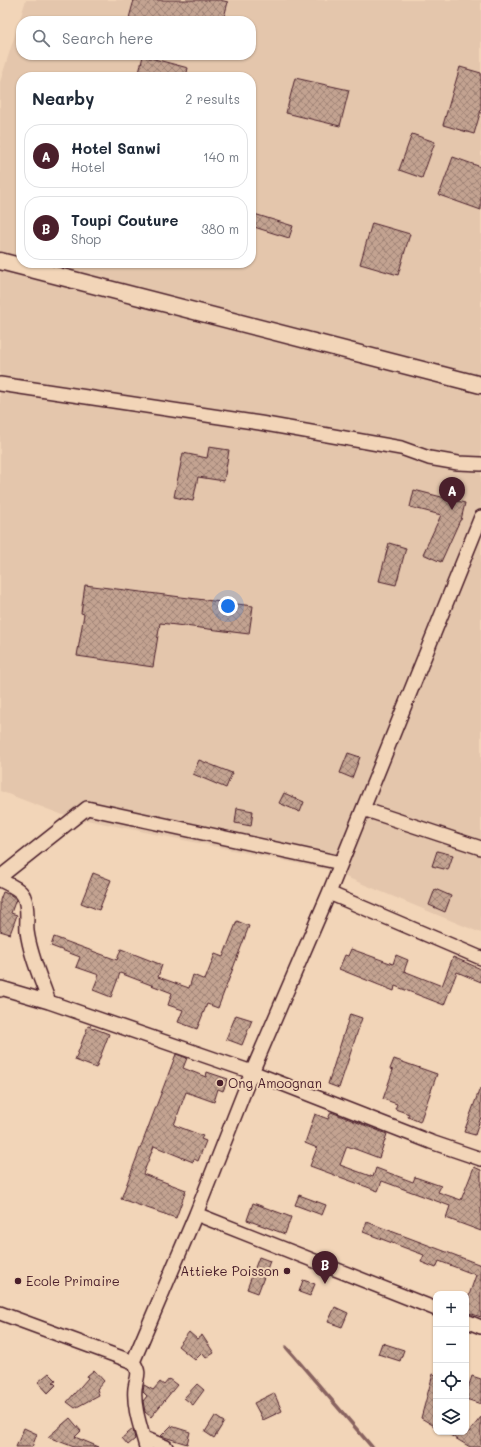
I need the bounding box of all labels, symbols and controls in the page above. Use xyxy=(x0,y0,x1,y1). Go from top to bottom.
search box xyxy=(16,16,256,60)
icon: search xyxy=(30,27,52,49)
text: Search here xyxy=(62,28,153,48)
text: Nearby xyxy=(32,87,94,109)
text: 2 results xyxy=(185,90,240,107)
text: Hotel Sanwi xyxy=(71,138,161,158)
text: A xyxy=(41,148,51,165)
text: 140 m xyxy=(203,148,239,165)
text: Hotel xyxy=(71,158,105,175)
text: Toupi Couture xyxy=(71,210,178,230)
text: B xyxy=(42,220,50,237)
text: 380 m xyxy=(201,220,239,237)
text: Shop xyxy=(71,230,101,247)
pin: A xyxy=(439,477,465,510)
your location xyxy=(218,596,238,616)
place label: Ong Amoognan xyxy=(228,1074,322,1091)
marker: Ong Amoognan xyxy=(215,1078,225,1088)
pin: B xyxy=(312,1251,338,1284)
place label: Attieke Poisson xyxy=(180,1262,279,1279)
marker: Attieke Poisson xyxy=(282,1266,292,1276)
place label: Ecole Primaire xyxy=(26,1272,120,1289)
marker: Ecole Primaire xyxy=(13,1276,23,1286)
map controls xyxy=(433,1291,469,1435)
button: + xyxy=(433,1291,469,1327)
button: − xyxy=(433,1327,469,1363)
button: locate xyxy=(433,1363,469,1399)
button: layers xyxy=(433,1399,469,1435)

